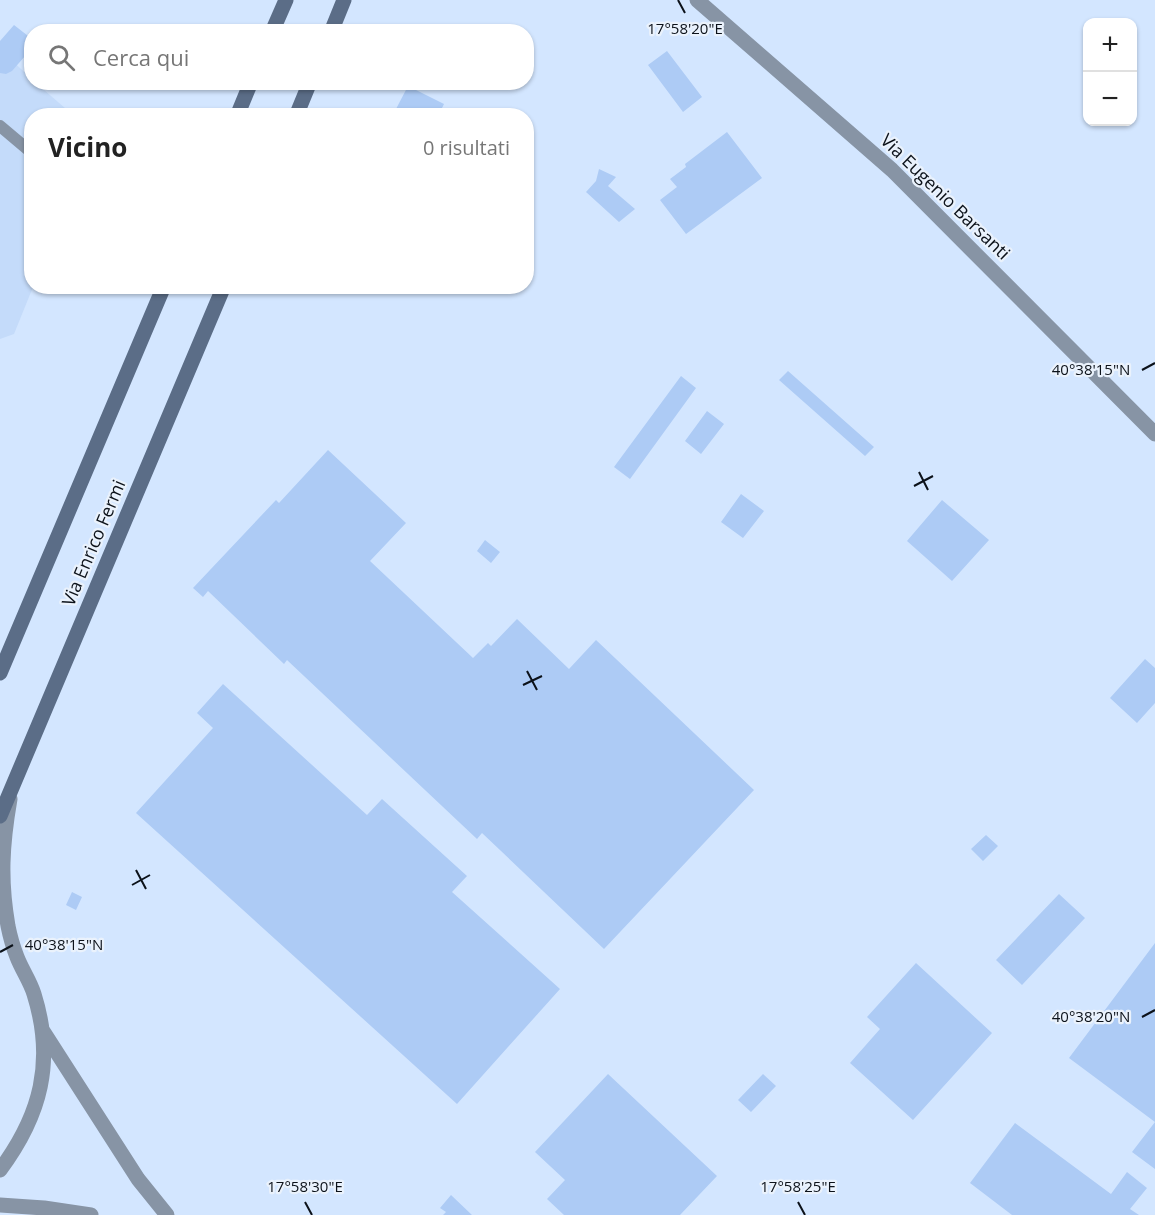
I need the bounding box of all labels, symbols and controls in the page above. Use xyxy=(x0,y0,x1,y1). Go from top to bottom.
text: 17°58'20"E xyxy=(647,18,723,38)
map controls xyxy=(1083,18,1137,126)
button: + xyxy=(1083,18,1137,72)
search box xyxy=(24,24,534,90)
icon: search xyxy=(45,41,78,74)
text: Cerca qui xyxy=(93,42,189,72)
button: − xyxy=(1083,72,1137,126)
street label: Via Eugenio Barsanti xyxy=(876,128,1016,264)
text: Vicino xyxy=(48,129,127,165)
text: 0 risultati xyxy=(423,134,510,161)
text: 40°38'15"N xyxy=(1052,359,1130,379)
street label: Via Enrico Fermi xyxy=(56,476,130,609)
text: 40°38'15"N xyxy=(25,934,103,954)
text: 40°38'20"N xyxy=(1052,1006,1130,1026)
text: 17°58'30"E xyxy=(267,1176,343,1196)
text: 17°58'25"E xyxy=(760,1176,836,1196)

